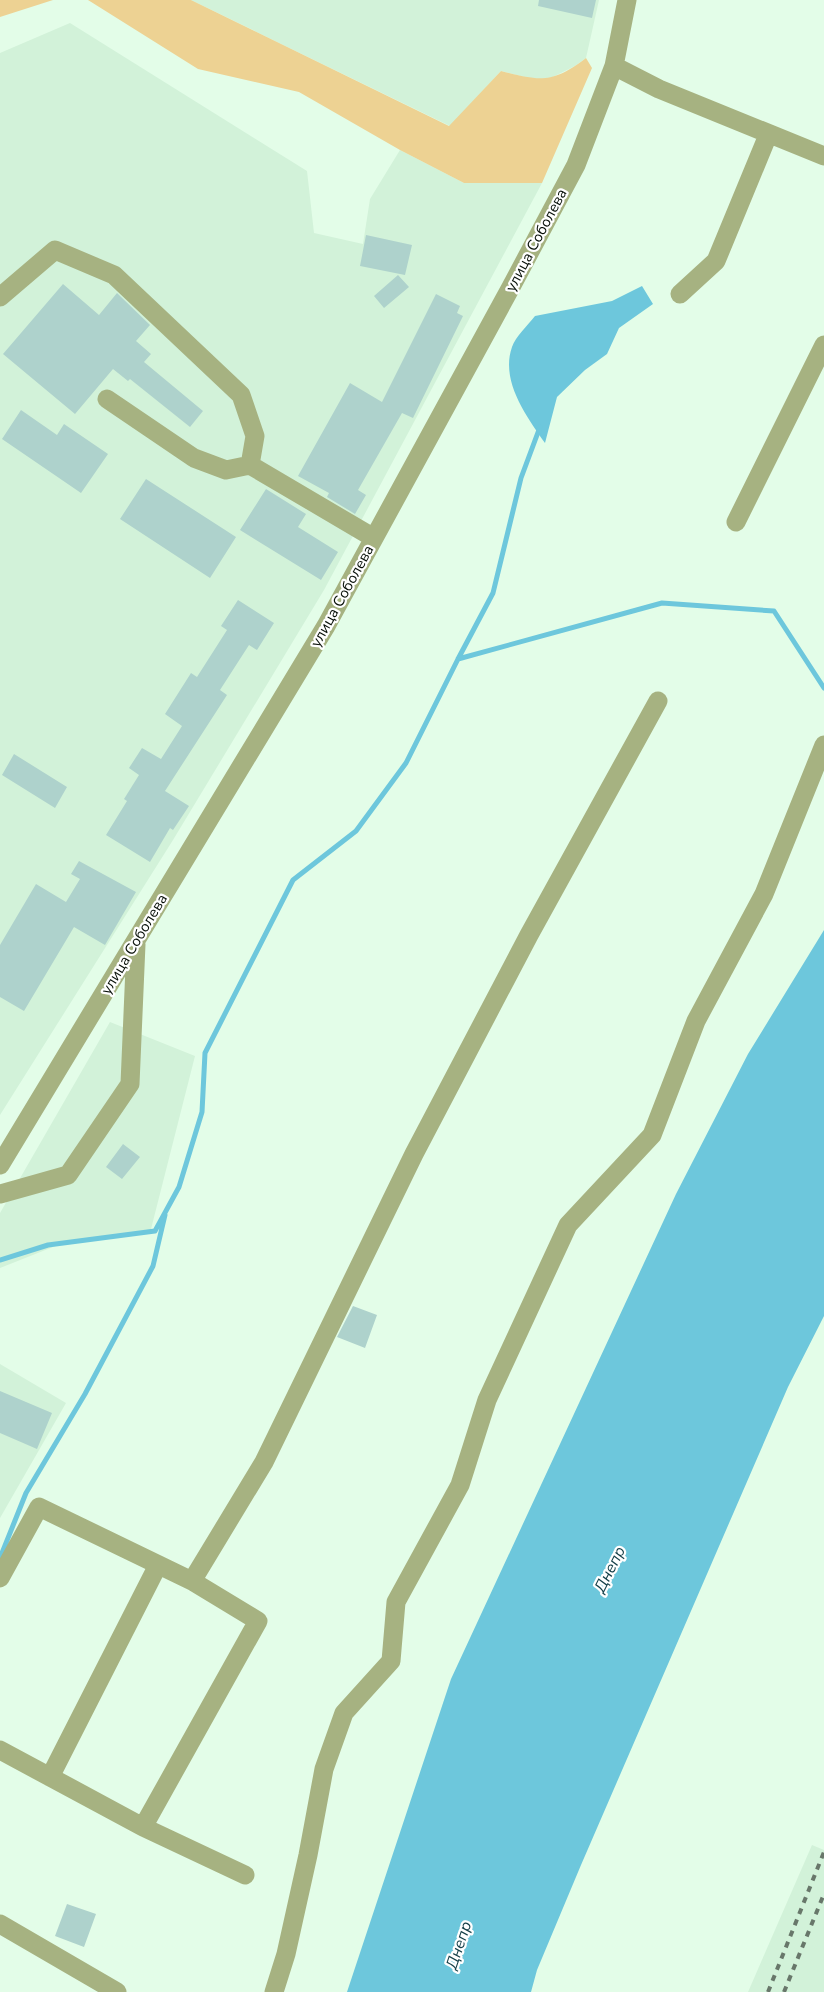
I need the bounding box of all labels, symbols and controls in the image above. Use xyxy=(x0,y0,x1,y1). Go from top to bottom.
street label: улица Соболева xyxy=(500,185,572,295)
street label: улица Соболева xyxy=(306,541,378,651)
street label: улица Соболева xyxy=(96,890,172,998)
water label: Днепр xyxy=(588,1542,631,1597)
water label: Днепр xyxy=(440,1918,477,1973)

